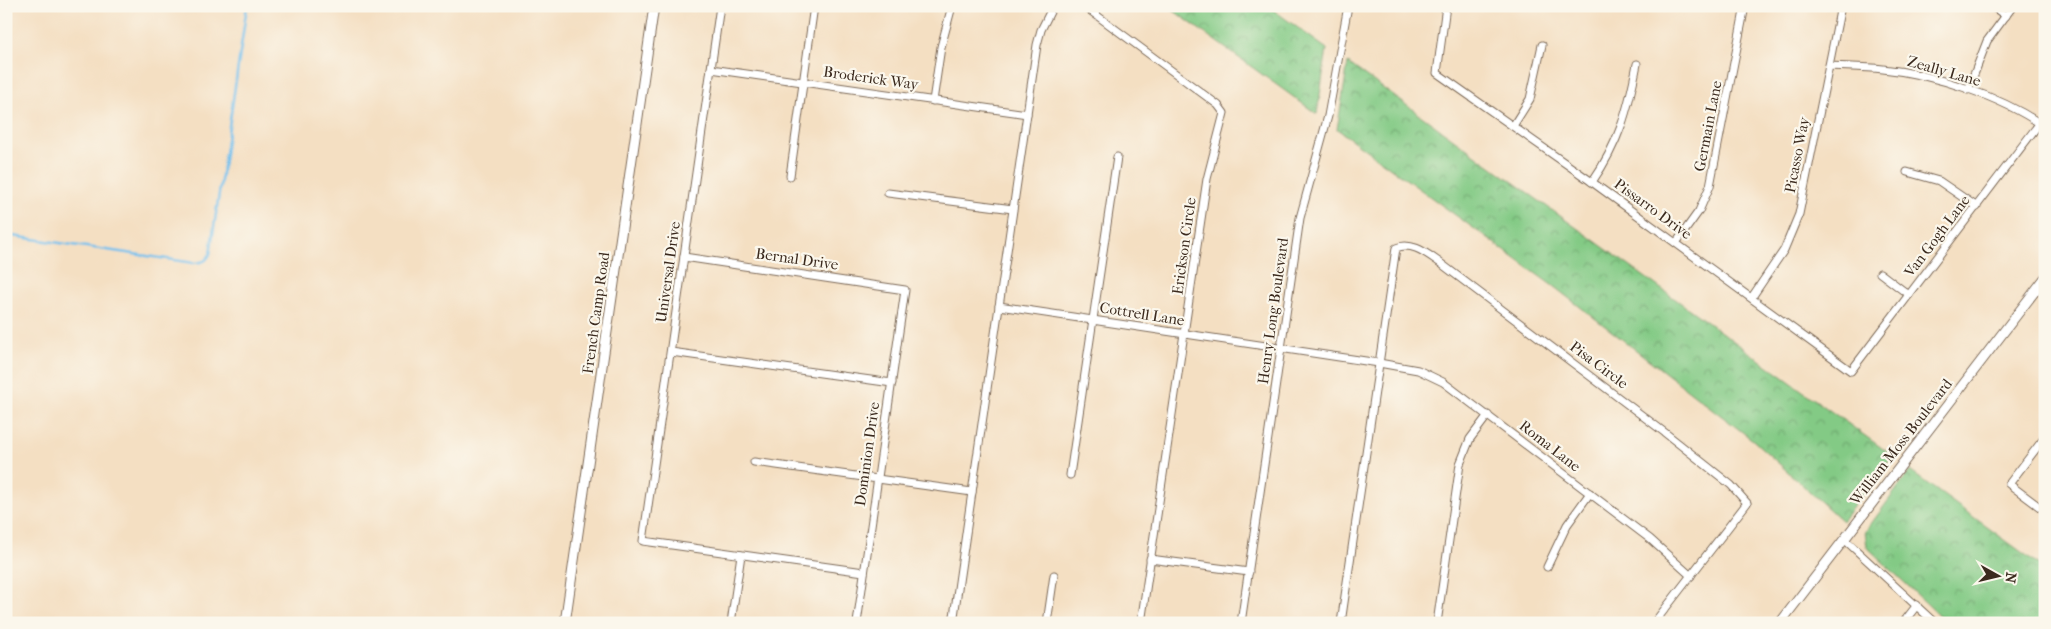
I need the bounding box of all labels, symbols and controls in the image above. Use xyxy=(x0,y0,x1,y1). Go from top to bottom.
street label: Zeally Lane xyxy=(1905,52,1983,90)
street label: Broderick Way xyxy=(822,62,921,94)
street label: Germain Lane xyxy=(1690,78,1726,173)
street label: Picasso Way xyxy=(1781,114,1813,195)
street label: Pissarro Drive xyxy=(1611,175,1696,244)
street label: Van Gogh Lane xyxy=(1900,191,1974,281)
street label: Erickson Circle xyxy=(1168,196,1200,296)
street label: Universal Drive xyxy=(652,220,684,324)
street label: Henry Long Boulevard xyxy=(1254,236,1292,385)
street label: Bernal Drive xyxy=(755,244,840,274)
street label: French Camp Road xyxy=(579,250,614,375)
street label: Cottrell Lane xyxy=(1098,298,1186,330)
street label: Pisa Circle xyxy=(1566,337,1632,393)
street label: William Moss Boulevard xyxy=(1845,375,1956,510)
street label: Dominion Drive xyxy=(851,400,883,507)
street label: Roma Lane xyxy=(1516,416,1585,476)
north arrow xyxy=(1974,552,2024,602)
text: N xyxy=(2001,571,2020,585)

